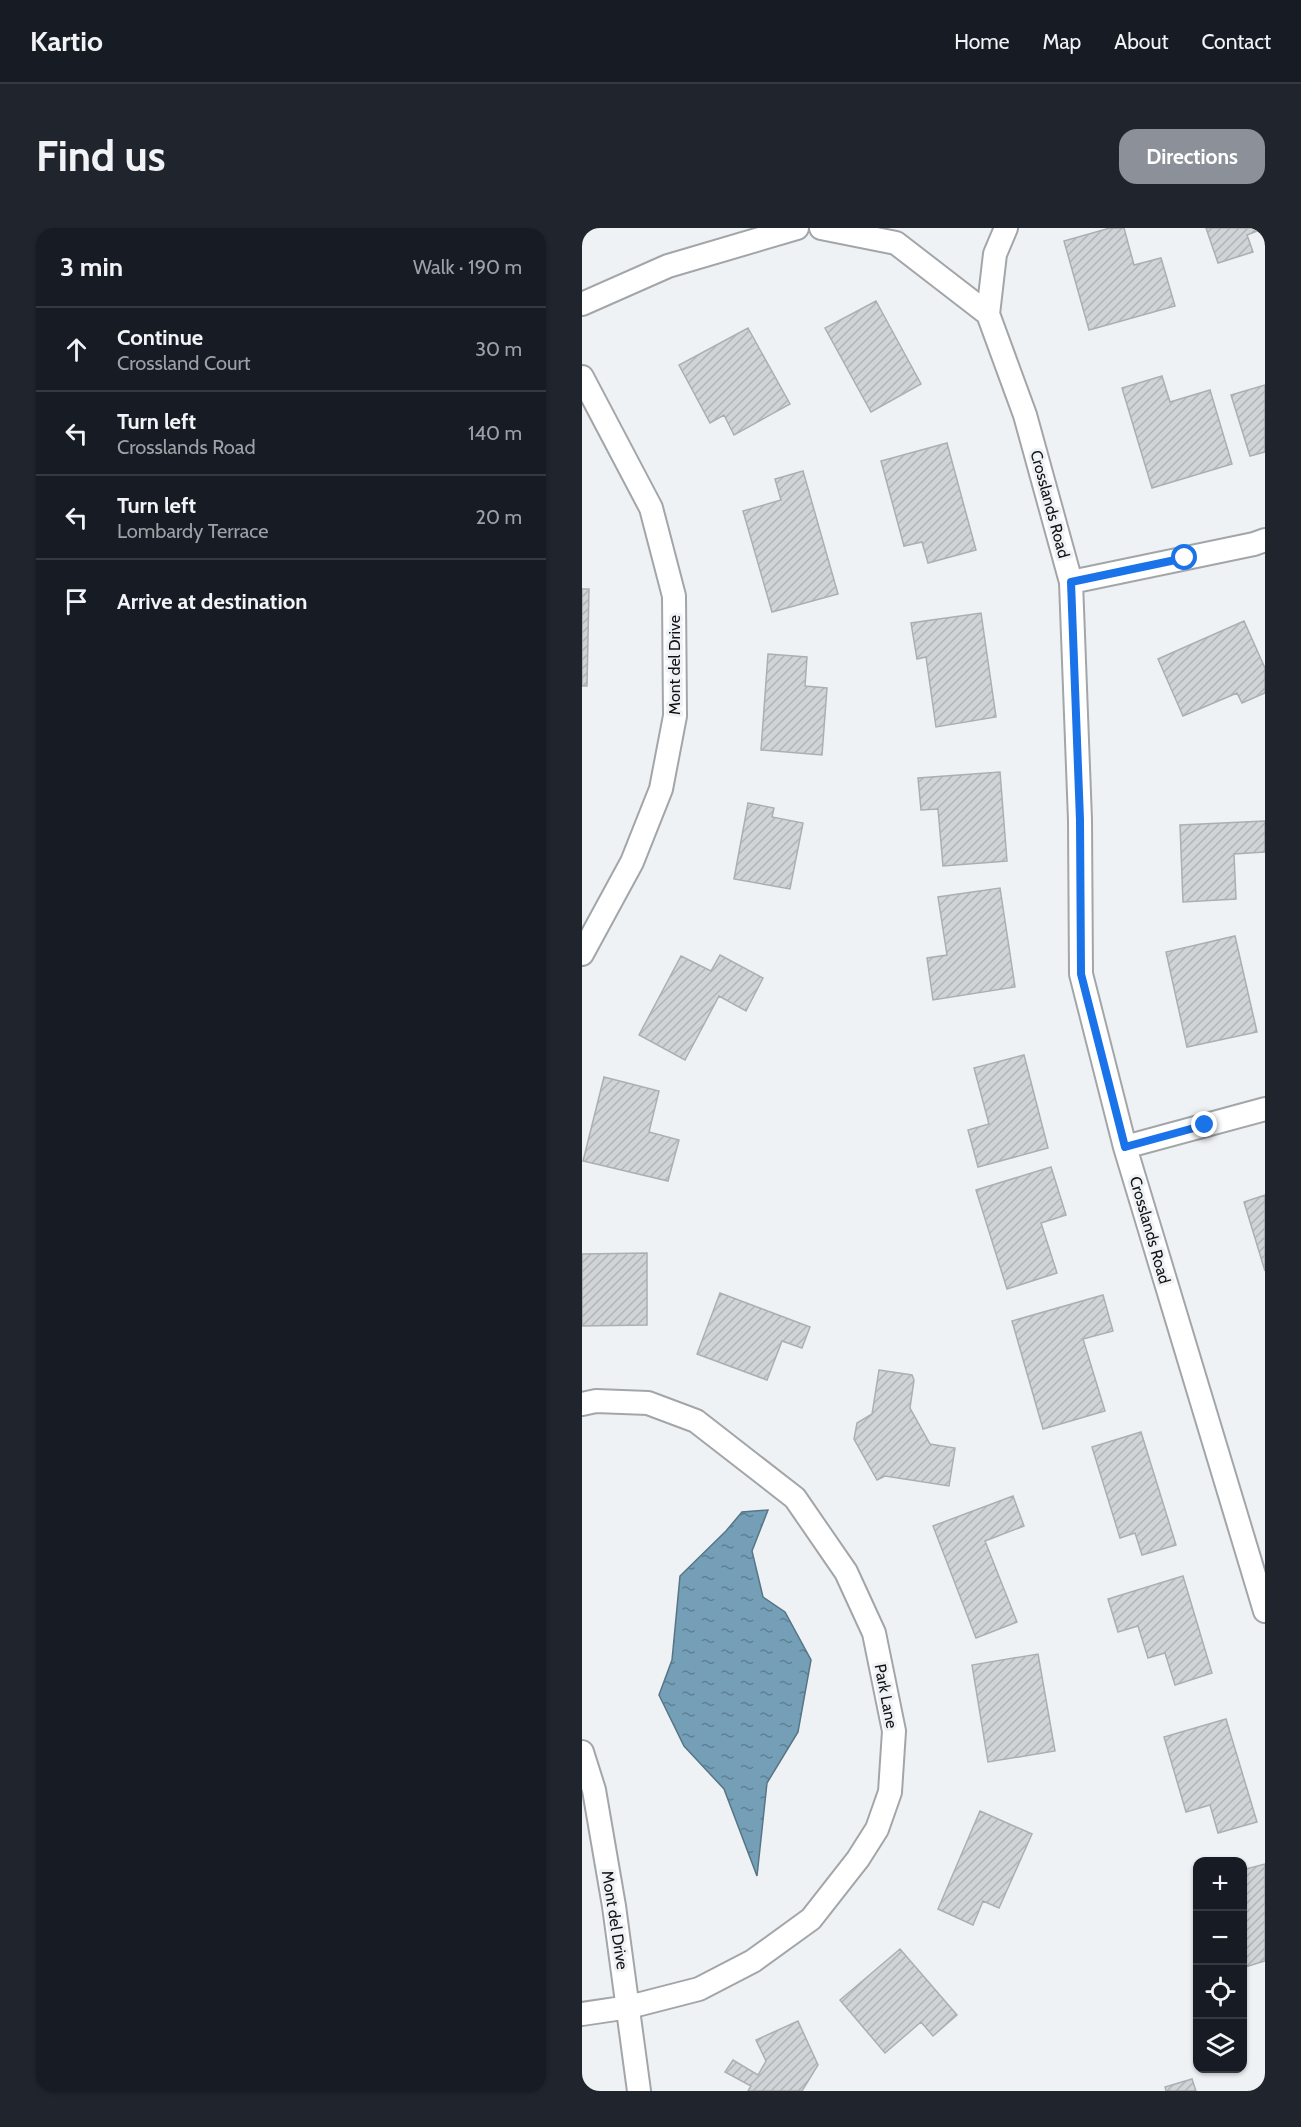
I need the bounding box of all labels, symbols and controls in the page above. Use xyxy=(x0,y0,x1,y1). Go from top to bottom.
text: Kartio xyxy=(30,24,103,58)
text: Home xyxy=(954,29,1010,54)
text: Map xyxy=(1043,29,1081,54)
text: About xyxy=(1114,29,1168,54)
text: Contact xyxy=(1201,29,1271,54)
button: Directions xyxy=(1119,129,1265,184)
text: Find us xyxy=(36,130,165,182)
text: 3 min xyxy=(60,251,123,283)
text: Walk · 190 m xyxy=(413,255,522,279)
text: Continue xyxy=(117,324,203,351)
icon: ahead xyxy=(60,333,93,366)
text: 30 m xyxy=(475,337,522,361)
text: Crossland Court xyxy=(117,351,250,375)
text: Turn left xyxy=(117,408,196,435)
icon: left xyxy=(60,417,93,450)
text: 140 m xyxy=(468,421,522,445)
text: Crosslands Road xyxy=(117,435,256,459)
street label: Crosslands Road xyxy=(1026,448,1074,560)
text: Turn left xyxy=(117,492,196,519)
icon: left xyxy=(60,501,93,534)
text: 20 m xyxy=(476,505,522,529)
text: Lombardy Terrace xyxy=(117,519,268,543)
route start xyxy=(1171,544,1197,570)
icon: arrive xyxy=(60,585,93,618)
text: Arrive at destination xyxy=(117,588,307,615)
street label: Mont del Drive xyxy=(665,615,684,715)
route end xyxy=(1191,1111,1217,1137)
street label: Crosslands Road xyxy=(1126,1174,1174,1286)
street label: Park Lane xyxy=(870,1662,902,1730)
map controls xyxy=(1193,1857,1247,2073)
button: + xyxy=(1193,1857,1247,1911)
street label: Mont del Drive xyxy=(598,1869,632,1971)
button: − xyxy=(1193,1911,1247,1965)
button: locate xyxy=(1193,1965,1247,2019)
button: layers xyxy=(1193,2019,1247,2073)

